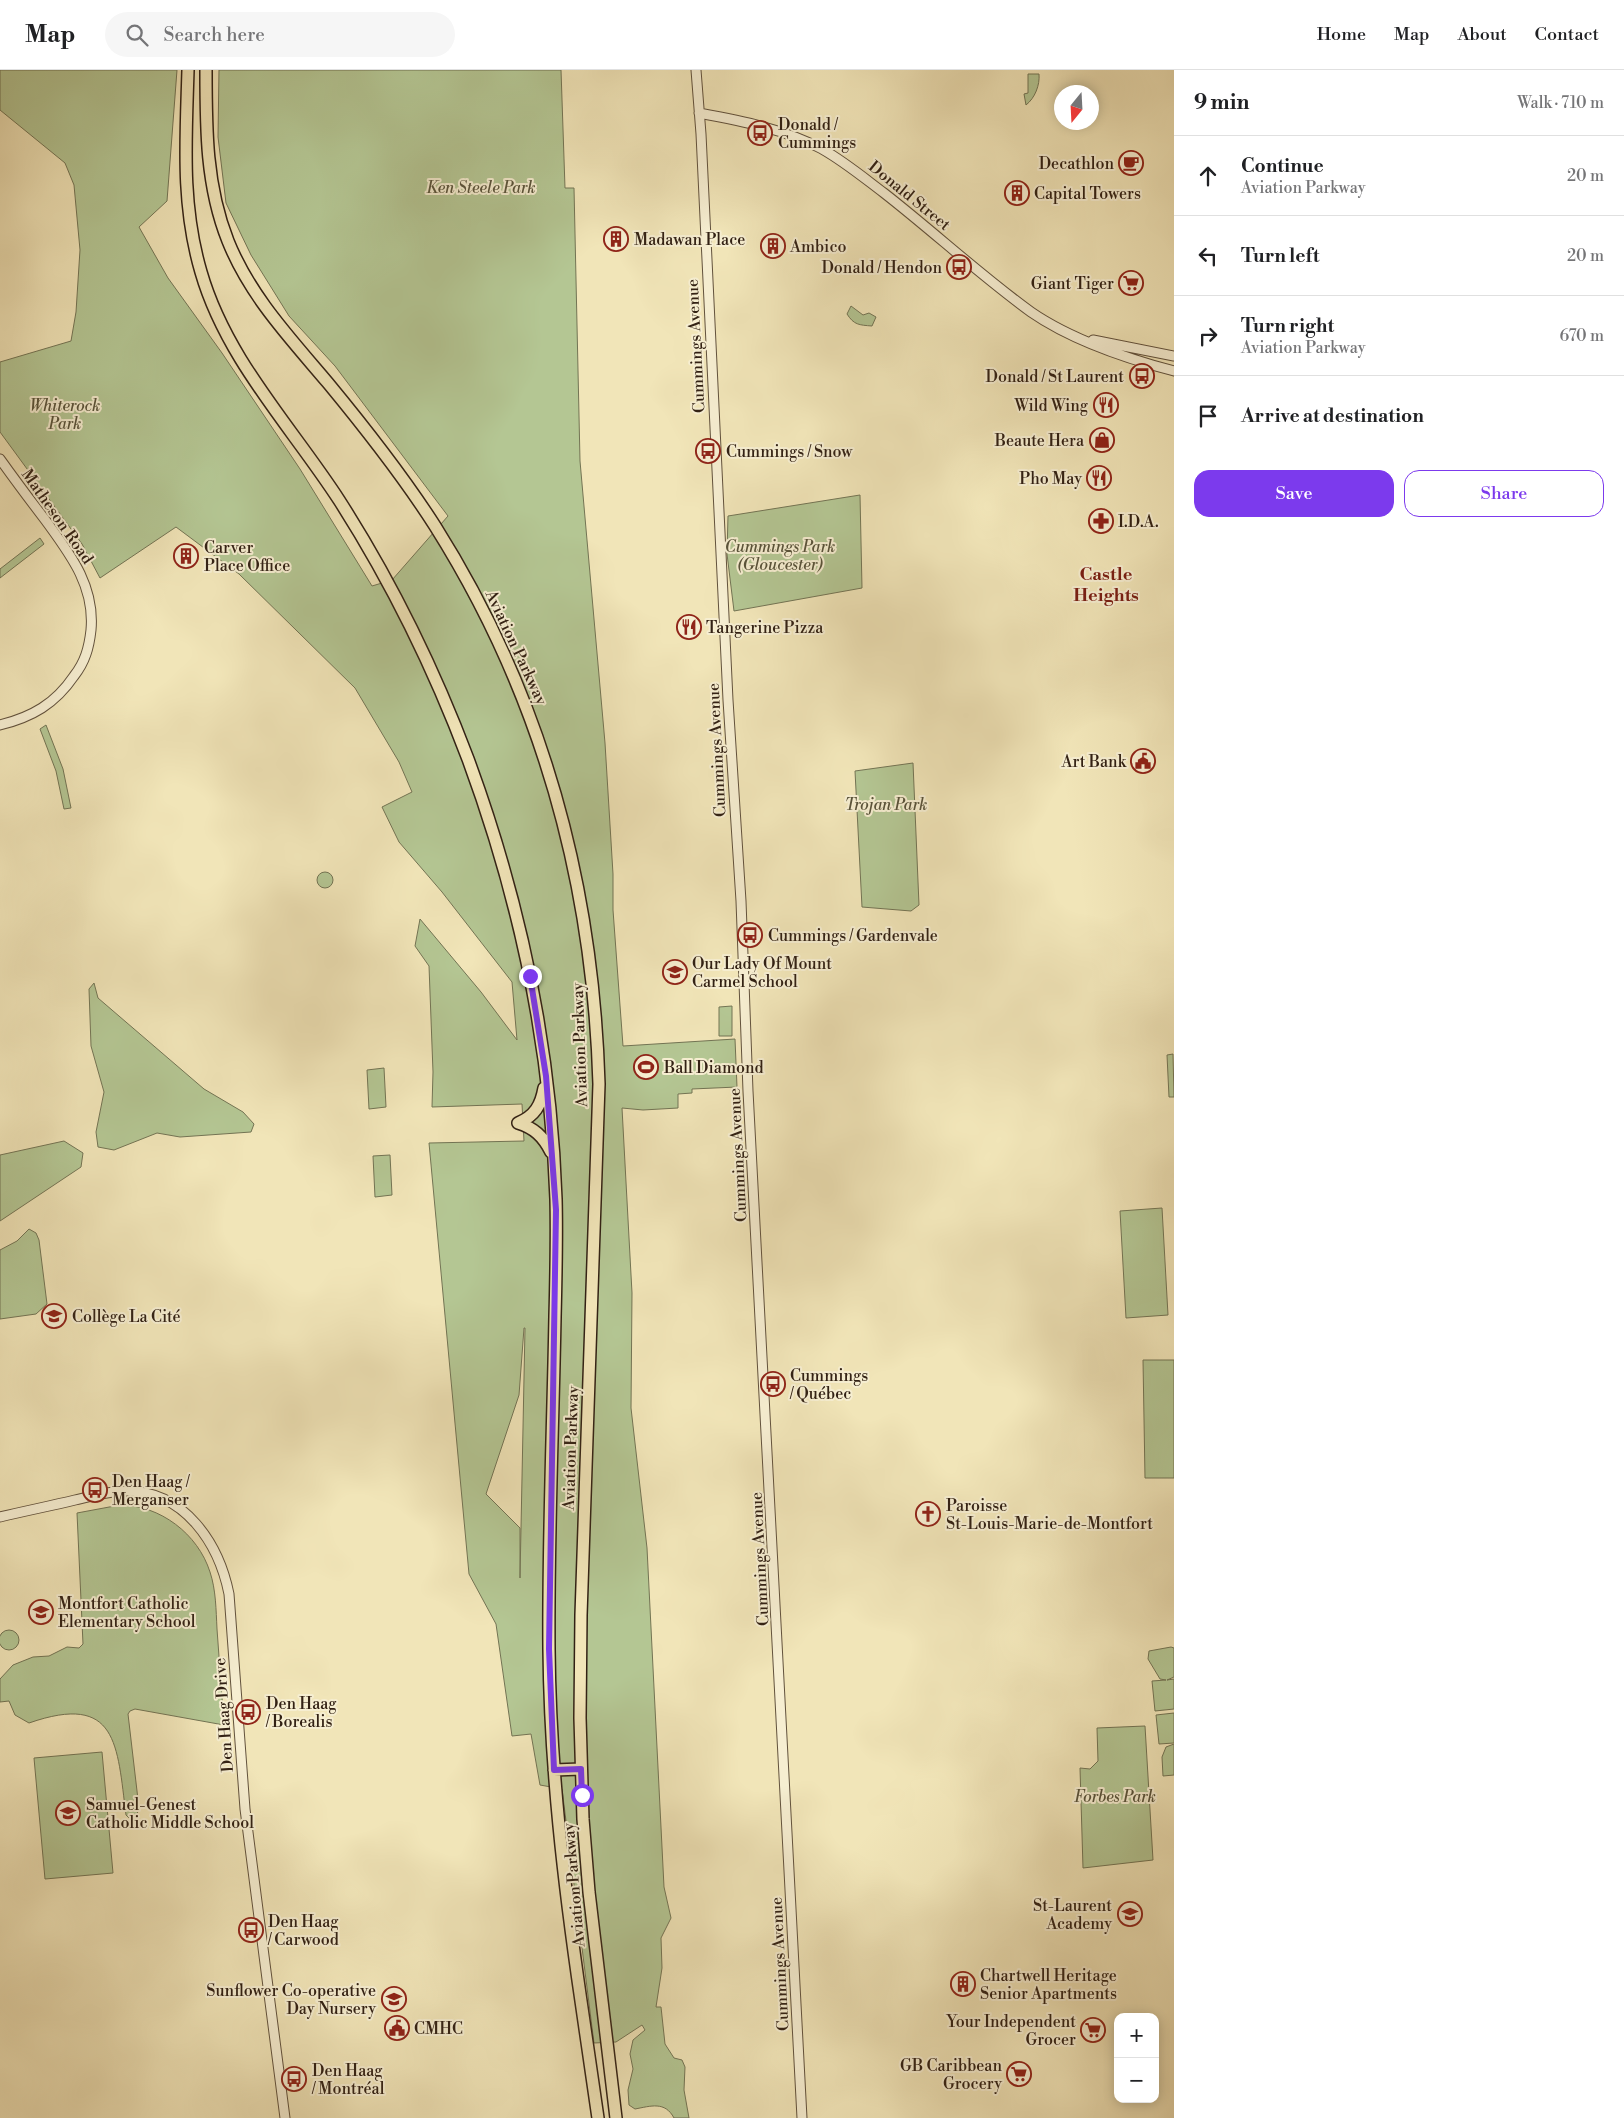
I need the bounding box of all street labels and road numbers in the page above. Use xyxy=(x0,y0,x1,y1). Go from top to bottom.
street label: Donald Street xyxy=(864,157,955,235)
street label: Cummings Avenue xyxy=(682,278,709,414)
street label: Matheson Road xyxy=(17,465,97,568)
street label: Aviation Parkway xyxy=(480,586,552,708)
street label: Cummings Avenue xyxy=(703,682,730,818)
street label: Aviation Parkway xyxy=(568,982,592,1109)
street label: Cummings Avenue xyxy=(724,1087,751,1223)
street label: Aviation Parkway xyxy=(559,1385,583,1512)
street label: Cummings Avenue xyxy=(746,1491,773,1627)
street label: Den Haag Drive xyxy=(210,1657,238,1773)
street label: Aviation Parkway xyxy=(559,1822,589,1949)
street label: Cummings Avenue xyxy=(766,1896,793,2032)

